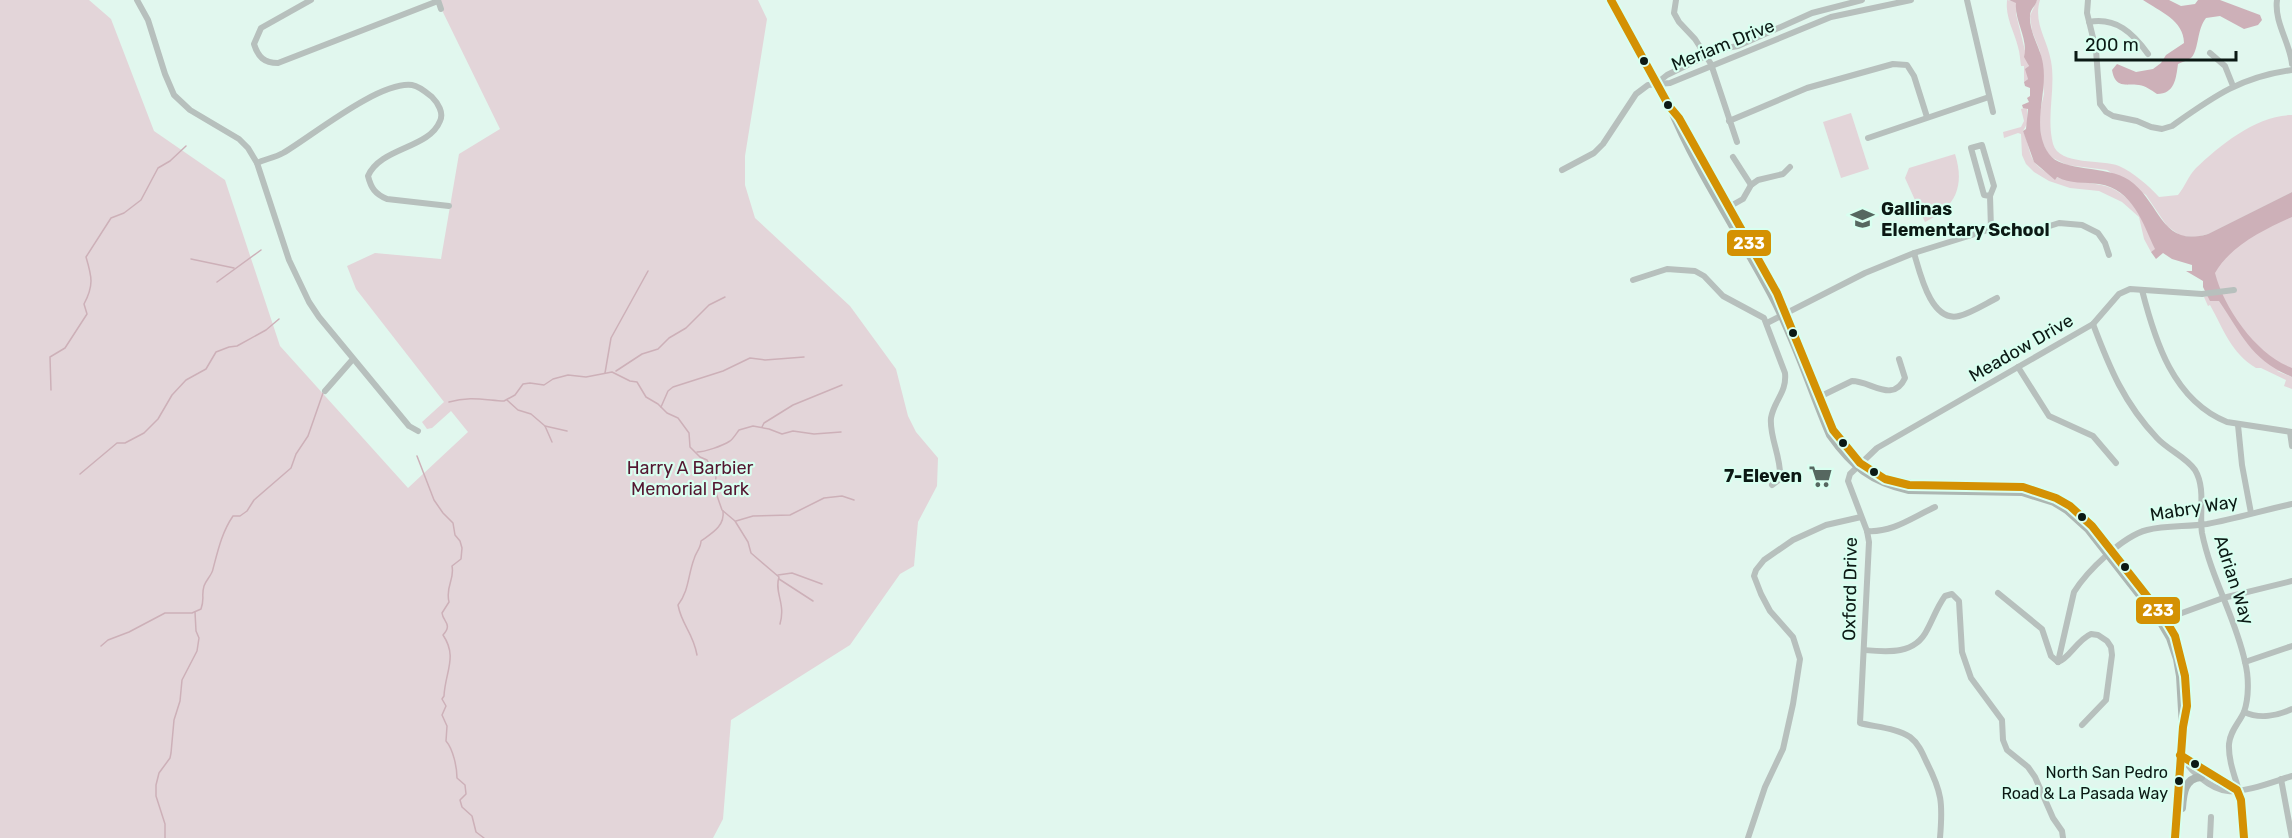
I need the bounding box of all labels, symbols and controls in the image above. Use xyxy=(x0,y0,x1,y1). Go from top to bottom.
street label: Meriam Drive xyxy=(1668,14,1778,76)
scale bar xyxy=(2076,24,2236,62)
text: 200 m xyxy=(2085,34,2139,56)
unlabelled marker xyxy=(1638,55,1650,67)
unlabelled marker xyxy=(1662,99,1674,111)
place label: Gallinas Elementary School xyxy=(1881,198,2050,241)
school or university icon: Gallinas Elementary School xyxy=(1850,206,1876,232)
line badge: 233 xyxy=(1726,229,1772,257)
text: 233 xyxy=(1733,234,1765,253)
street label: Meadow Drive xyxy=(1965,309,2077,387)
unlabelled marker xyxy=(1787,327,1799,339)
unlabelled marker xyxy=(1837,437,1849,449)
park label: Harry A Barbier Memorial Park xyxy=(627,457,753,500)
supermarket icon: 7-Eleven xyxy=(1807,463,1833,489)
place label: 7-Eleven xyxy=(1724,465,1802,487)
unlabelled marker xyxy=(1868,466,1880,478)
street label: Mabry Way xyxy=(2148,490,2240,526)
unlabelled marker xyxy=(2076,511,2088,523)
street label: Adrian Way xyxy=(2209,533,2259,627)
street label: Oxford Drive xyxy=(1838,537,1862,641)
unlabelled marker xyxy=(2119,561,2131,573)
line badge: 233 xyxy=(2135,596,2181,625)
text: 233 xyxy=(2142,601,2174,620)
unlabelled marker xyxy=(2189,758,2201,770)
place label: North San Pedro Road & La Pasada Way xyxy=(2001,763,2168,803)
marker: North San Pedro Road & La Pasada Way xyxy=(2173,775,2185,787)

